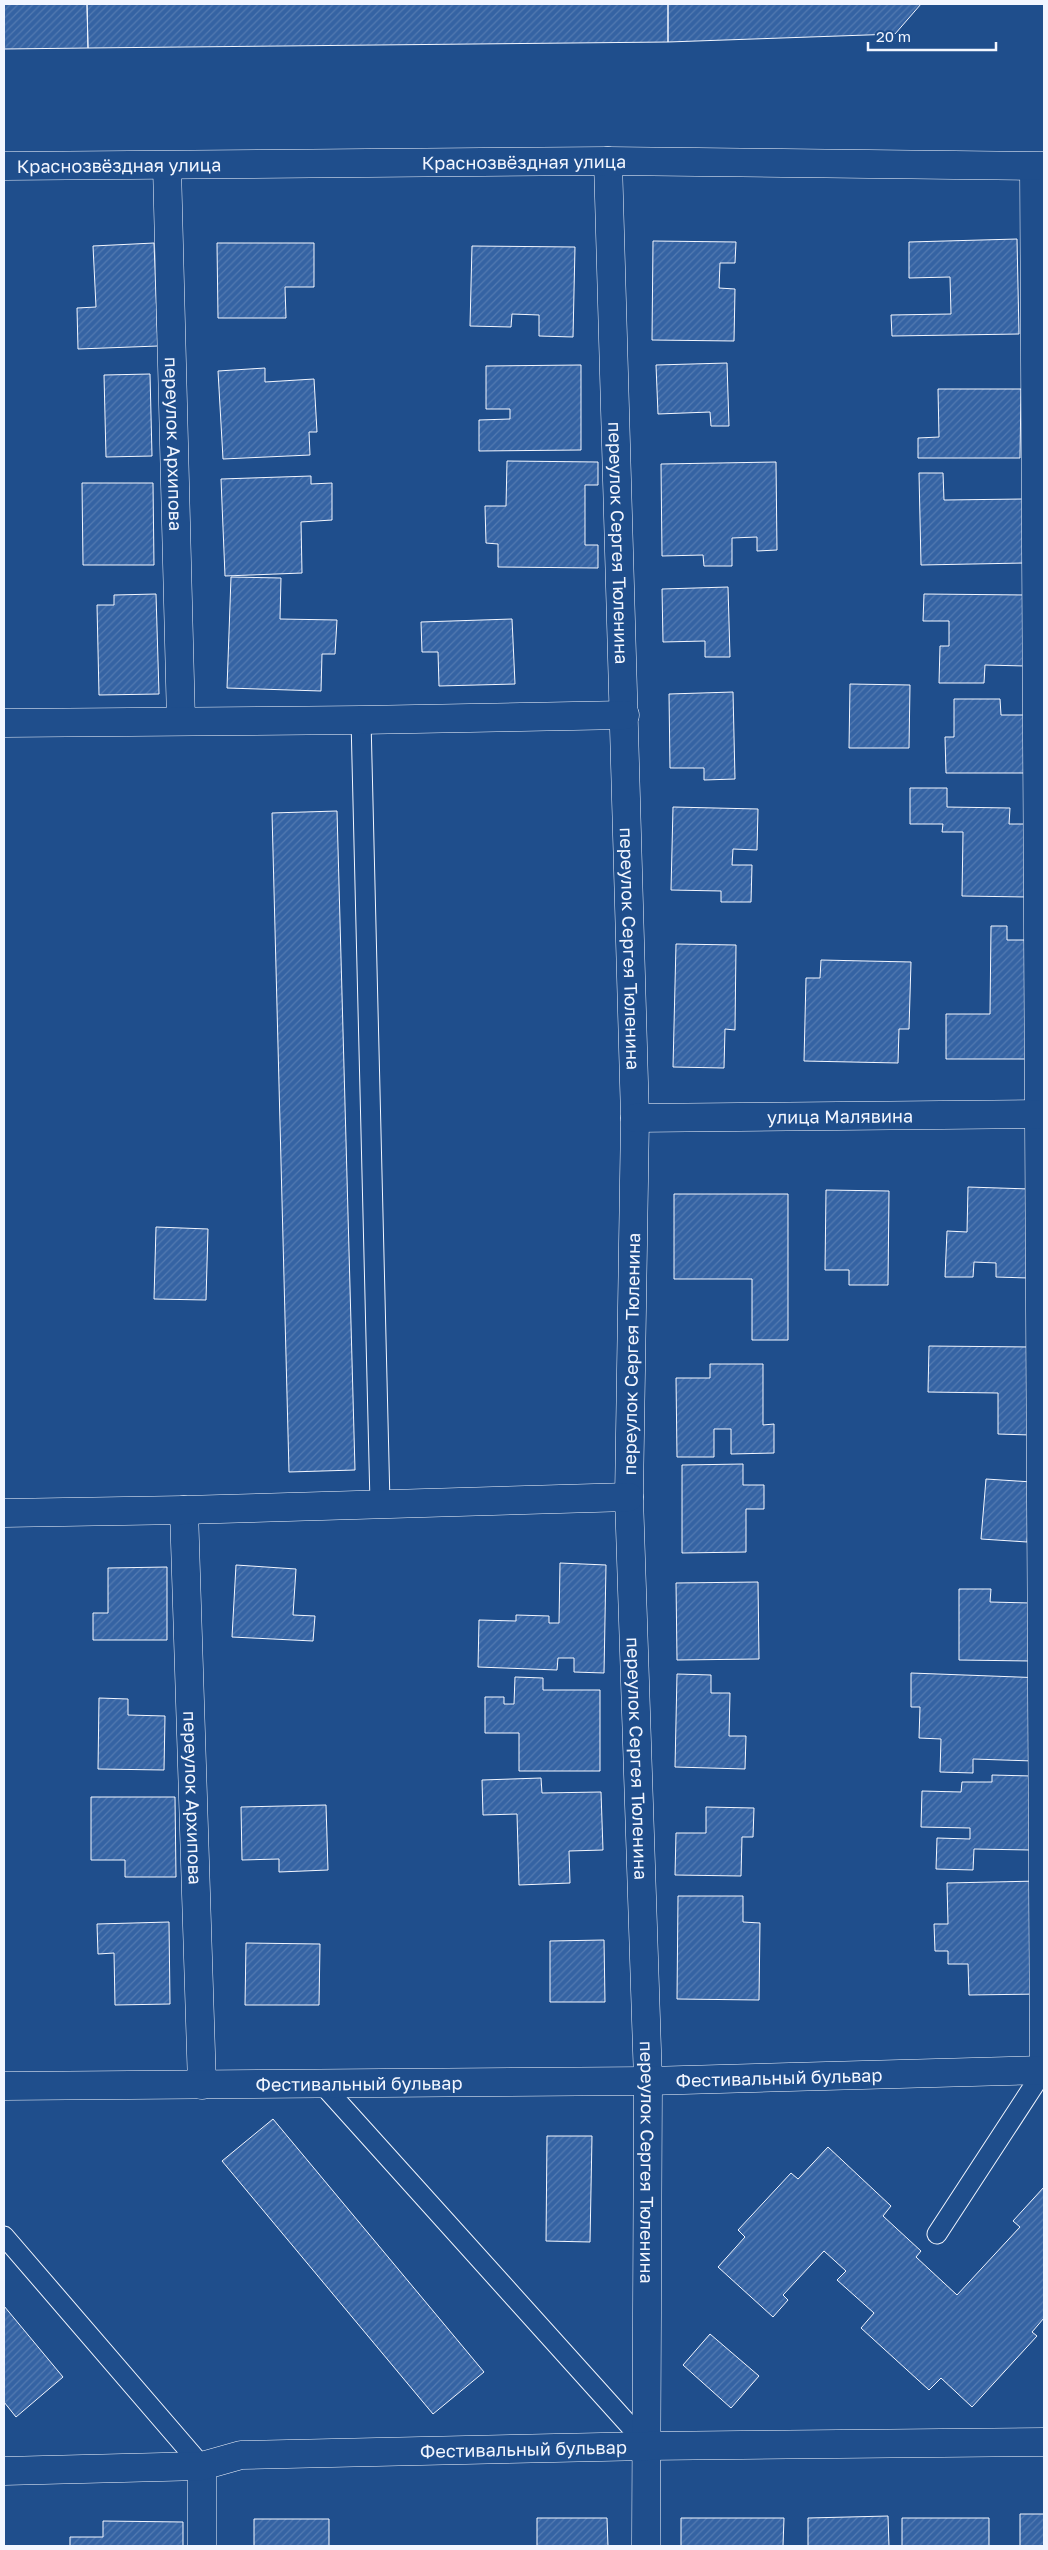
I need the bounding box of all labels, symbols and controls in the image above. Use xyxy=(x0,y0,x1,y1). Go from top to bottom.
scale bar xyxy=(868,20,996,52)
text: 20 m xyxy=(876,27,911,45)
street label: Краснозвёздная улица xyxy=(422,150,626,174)
street label: Краснозвёздная улица xyxy=(17,153,221,177)
street label: переулок Архипова xyxy=(161,357,187,531)
street label: переулок Сергея Тюленина xyxy=(604,421,633,665)
street label: переулок Сергея Тюленина xyxy=(616,827,645,1070)
street label: улица Малявина xyxy=(767,1104,913,1128)
street label: переулок Сергея Тюленина xyxy=(618,1232,644,1476)
street label: переулок Сергея Тюленина xyxy=(623,1637,652,1880)
street label: переулок Архипова xyxy=(179,1711,207,1885)
street label: переулок Сергея Тюленина xyxy=(636,2040,659,2284)
street label: Фестивальный бульвар xyxy=(675,2063,883,2091)
street label: Фестивальный бульвар xyxy=(255,2071,463,2095)
street label: Фестивальный бульвар xyxy=(420,2435,627,2462)

